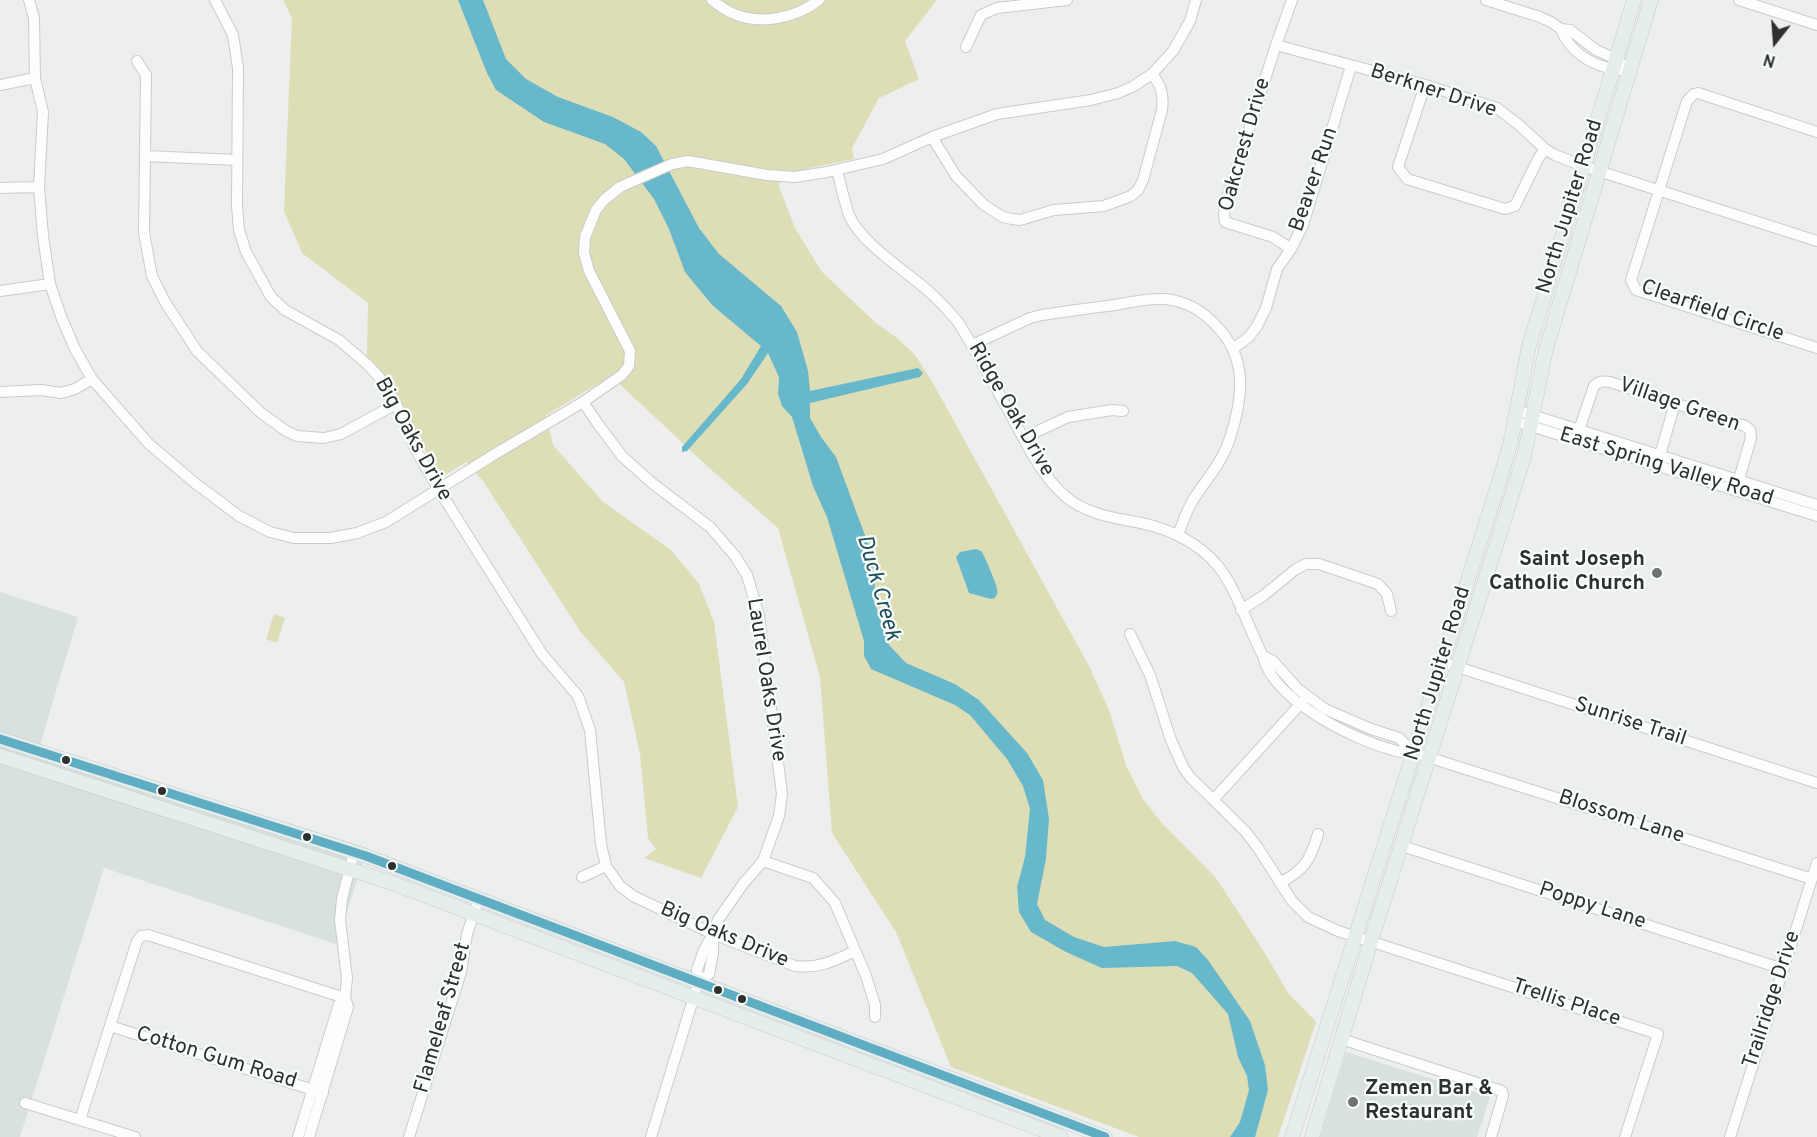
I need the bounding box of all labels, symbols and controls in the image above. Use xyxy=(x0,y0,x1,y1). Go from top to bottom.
north arrow xyxy=(1745,12,1805,72)
text: N xyxy=(1761,48,1778,70)
street label: Berkner Drive xyxy=(1367,60,1499,124)
street label: Oakcrest Drive xyxy=(1215,75,1277,215)
street label: North Jupiter Road xyxy=(1533,117,1609,297)
street label: Beaver Run xyxy=(1285,124,1345,236)
street label: Clearfield Circle xyxy=(1637,276,1787,348)
street label: Ridge Oak Drive xyxy=(961,338,1059,482)
street label: Big Oaks Drive xyxy=(368,374,456,506)
street label: Village Green xyxy=(1615,374,1743,438)
street label: East Spring Valley Road xyxy=(1556,423,1776,513)
water label: Duck Creek xyxy=(849,532,905,644)
place label: Saint Joseph Catholic Church xyxy=(1489,548,1645,598)
marker: Saint Joseph Catholic Church xyxy=(1650,566,1664,580)
street label: North Jupiter Road xyxy=(1401,584,1477,764)
street label: Laurel Oaks Drive xyxy=(740,596,790,764)
street label: Sunrise Trail xyxy=(1571,693,1689,753)
unlabelled marker xyxy=(60,754,72,766)
unlabelled marker xyxy=(156,785,168,797)
street label: Blossom Lane xyxy=(1555,786,1687,850)
unlabelled marker xyxy=(301,831,313,843)
unlabelled marker xyxy=(386,860,398,872)
street label: Poppy Lane xyxy=(1535,878,1649,936)
street label: Big Oaks Drive xyxy=(656,898,792,974)
street label: Trailridge Drive xyxy=(1739,928,1807,1072)
street label: Flameleaf Street xyxy=(410,940,478,1096)
street label: Trellis Place xyxy=(1509,975,1623,1033)
unlabelled marker xyxy=(712,984,724,996)
unlabelled marker xyxy=(736,993,748,1005)
street label: Cotton Gum Road xyxy=(133,1023,299,1095)
place label: Zemen Bar & Restaurant xyxy=(1365,1077,1493,1127)
marker: Zemen Bar & Restaurant xyxy=(1346,1095,1360,1109)

